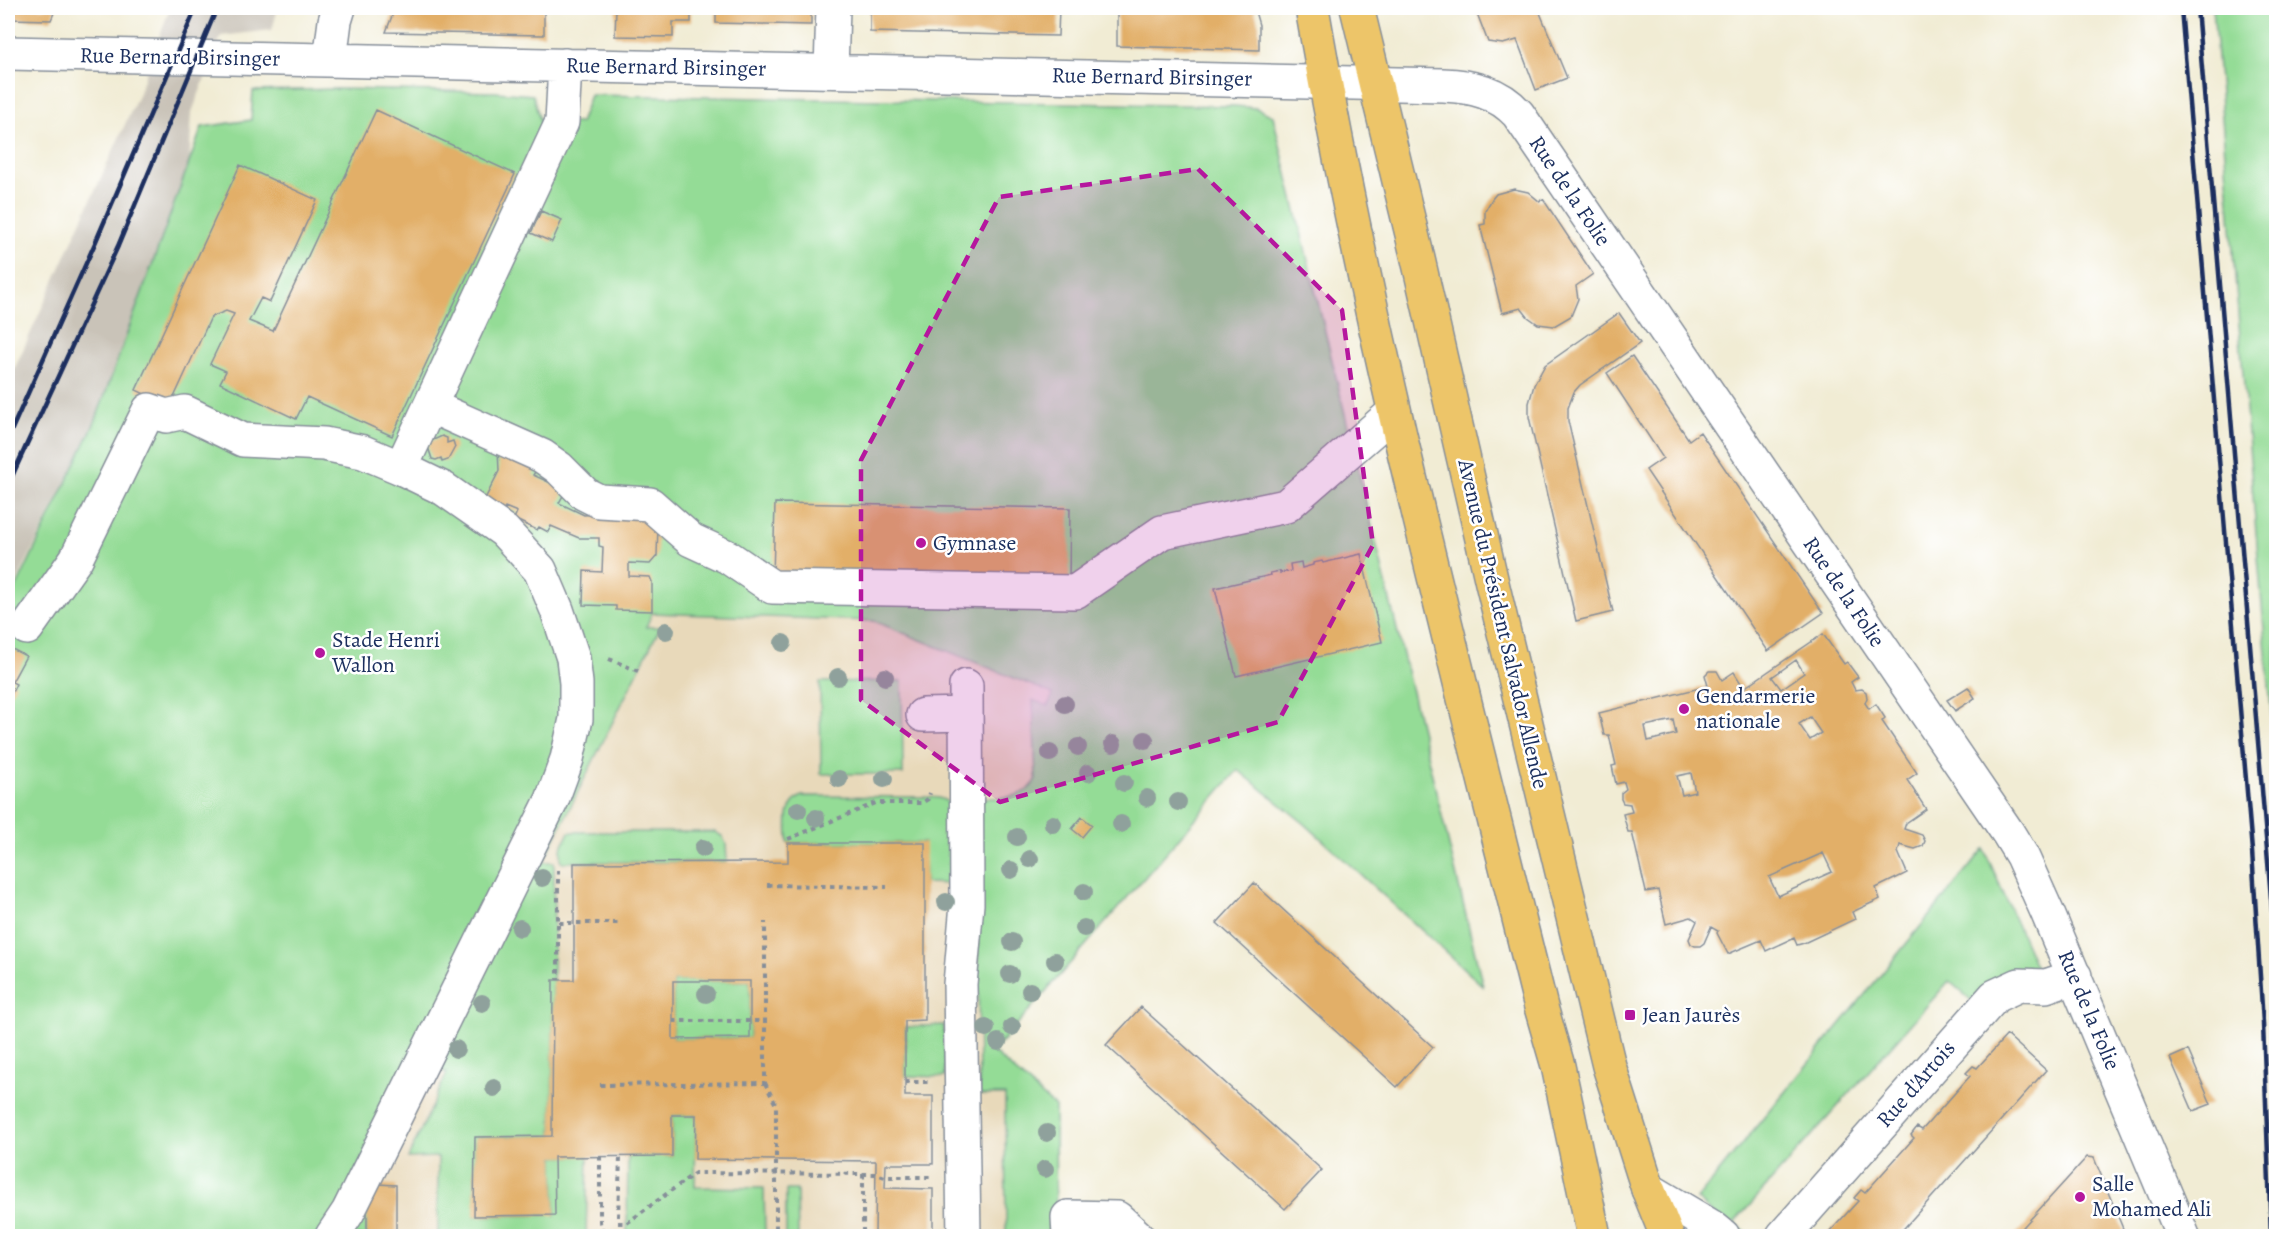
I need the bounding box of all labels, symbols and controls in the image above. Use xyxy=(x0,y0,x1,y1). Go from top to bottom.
street label: Rue Bernard Birsinger xyxy=(79,40,281,74)
street label: Rue Bernard Birsinger xyxy=(565,50,767,84)
street label: Rue Bernard Birsinger xyxy=(1051,60,1253,94)
street label: Rue de la Folie xyxy=(1522,130,1618,252)
street label: Avenue du Président Salvador Allende xyxy=(1450,455,1556,792)
place label: Gymnase xyxy=(933,528,1016,558)
street label: Rue de la Folie xyxy=(1796,531,1892,653)
marker: Gymnase xyxy=(914,536,928,550)
place label: Stade Henri Wallon xyxy=(331,625,440,680)
marker: Stade Henri Wallon xyxy=(313,646,327,660)
place label: Gendarmerie nationale xyxy=(1696,681,1815,736)
marker: Gendarmerie nationale xyxy=(1677,702,1691,716)
street label: Rue de la Folie xyxy=(2050,945,2128,1075)
place label: Jean Jaurès xyxy=(1642,1000,1740,1030)
marker: Jean Jaurès xyxy=(1623,1008,1637,1022)
street label: Rue d'Artois xyxy=(1870,1034,1962,1134)
place label: Salle Mohamed Ali xyxy=(2092,1169,2211,1224)
marker: Salle Mohamed Ali xyxy=(2073,1190,2087,1204)

